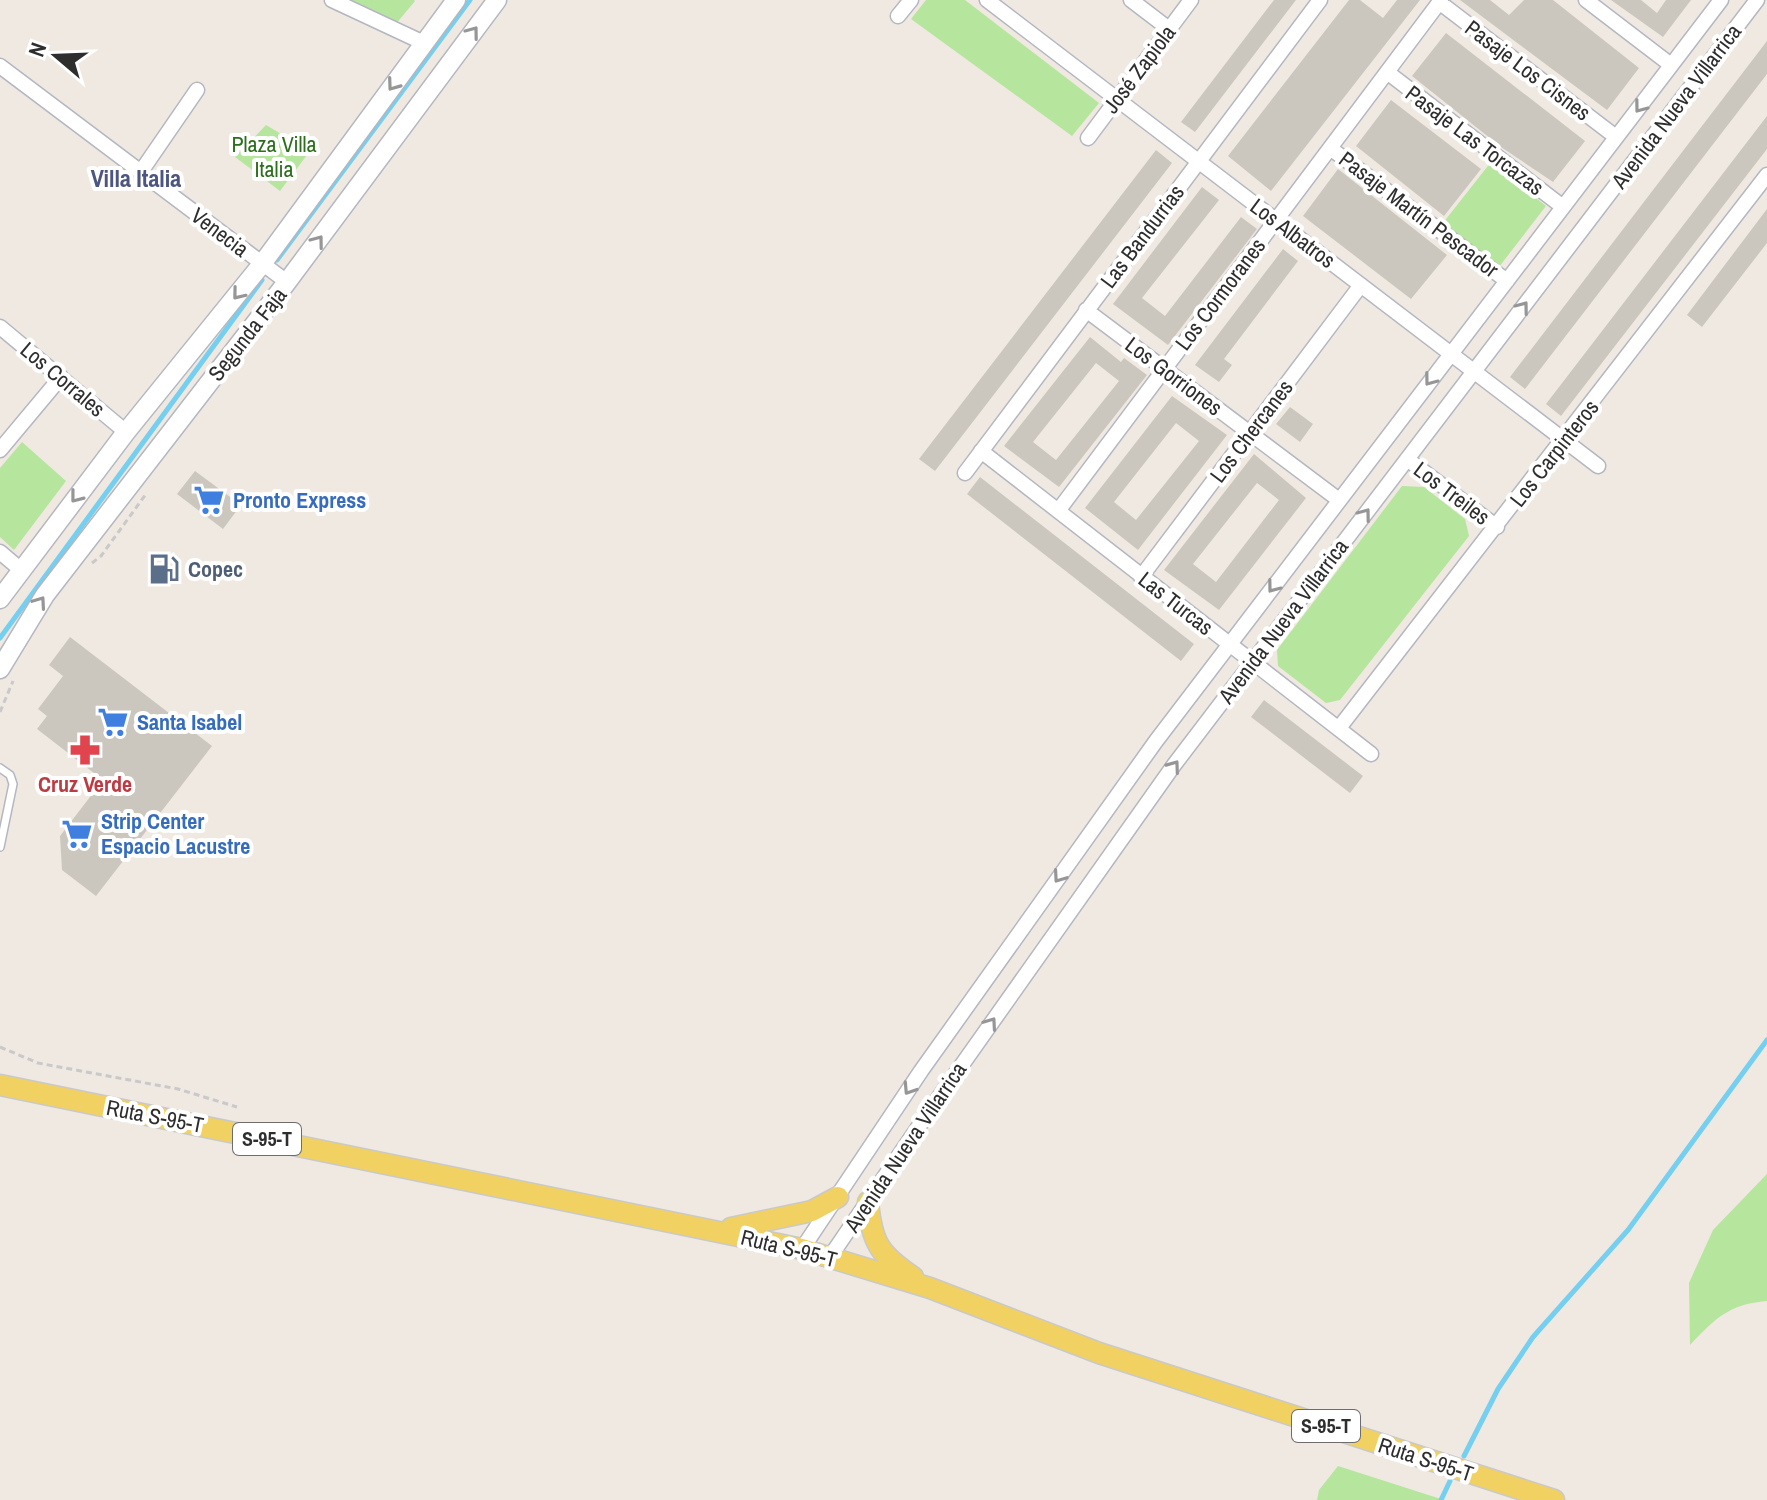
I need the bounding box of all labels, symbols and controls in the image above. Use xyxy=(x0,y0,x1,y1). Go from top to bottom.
street label: Pasaje Los Cisnes xyxy=(1459,13,1597,127)
north arrow xyxy=(16,16,96,96)
street label: Avenida Nueva Villarrica xyxy=(1604,18,1748,195)
street label: José Zapiola xyxy=(1096,19,1182,119)
one-way arrow xyxy=(463,26,478,41)
text: N xyxy=(21,38,53,61)
one-way arrow xyxy=(388,77,403,91)
street label: Pasaje Las Torcazas xyxy=(1400,78,1550,202)
one-way arrow xyxy=(1635,98,1649,113)
park label: Plaza Villa Italia xyxy=(232,129,316,184)
street label: Pasaje Martín Pescador xyxy=(1333,144,1505,284)
district label: Villa Italia xyxy=(91,162,181,194)
street label: Las Bandurrias xyxy=(1093,178,1191,294)
street label: Los Albatros xyxy=(1244,191,1342,275)
street label: Venecia xyxy=(185,200,255,264)
street label: Los Cormoranes xyxy=(1168,232,1272,356)
one-way arrow xyxy=(309,235,323,249)
street label: Segunda Faja xyxy=(201,281,293,387)
one-way arrow xyxy=(233,285,248,299)
one-way arrow xyxy=(1513,302,1527,316)
street label: Los Gorriones xyxy=(1119,330,1229,422)
street label: Los Corrales xyxy=(14,335,112,423)
one-way arrow xyxy=(1426,371,1440,386)
street label: Los Chercanes xyxy=(1203,374,1299,488)
street label: Los Carpinteros xyxy=(1503,393,1605,513)
street label: Los Treiles xyxy=(1408,454,1496,532)
supermarket icon: Pronto Express xyxy=(192,483,226,517)
place label: Pronto Express xyxy=(233,485,366,515)
one-way arrow xyxy=(71,488,85,503)
one-way arrow xyxy=(1356,508,1370,523)
street label: Avenida Nueva Villarrica xyxy=(1211,533,1355,710)
fuel station icon: Copec xyxy=(147,552,181,586)
place label: Copec xyxy=(188,554,243,584)
street label: Las Turcas xyxy=(1132,564,1220,642)
one-way arrow xyxy=(1268,578,1282,592)
one-way arrow xyxy=(30,596,45,611)
supermarket icon: Santa Isabel xyxy=(96,705,130,739)
place label: Santa Isabel xyxy=(137,707,242,737)
pharmacy icon: Cruz Verde xyxy=(68,733,102,767)
one-way arrow xyxy=(1164,760,1179,774)
place label: Cruz Verde xyxy=(38,769,132,799)
place label: Strip Center Espacio Lacustre xyxy=(101,806,250,861)
supermarket icon: Strip Center Espacio Lacustre xyxy=(60,817,94,851)
one-way arrow xyxy=(1054,868,1069,882)
one-way arrow xyxy=(981,1018,996,1032)
street label: Avenida Nueva Villarrica xyxy=(836,1056,973,1239)
one-way arrow xyxy=(904,1080,919,1095)
street label: Ruta S-95-T xyxy=(104,1092,206,1140)
road number: S-95-T xyxy=(233,1123,301,1155)
street label: Ruta S-95-T xyxy=(738,1222,840,1274)
road number: S-95-T xyxy=(1292,1410,1360,1442)
street label: Ruta S-95-T xyxy=(1375,1430,1477,1488)

